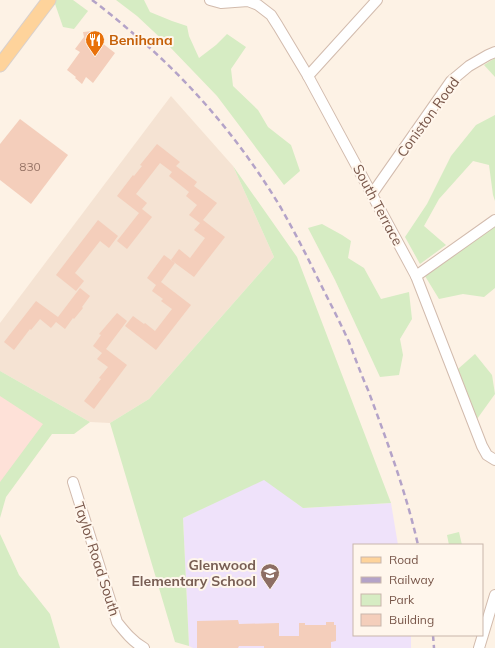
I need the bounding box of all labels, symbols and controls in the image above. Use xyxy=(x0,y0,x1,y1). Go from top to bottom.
restaurant icon: Benihana xyxy=(84,29,106,57)
place label: Benihana xyxy=(109,31,173,49)
street label: Coniston Road xyxy=(393,73,463,161)
house number: 830 xyxy=(19,159,41,174)
street label: South Terrace xyxy=(349,161,407,249)
street label: Taylor Road South xyxy=(70,500,124,618)
legend xyxy=(353,544,483,636)
text: Road xyxy=(389,552,418,567)
place label: Glenwood Elementary School xyxy=(132,556,256,590)
school or university icon: Glenwood Elementary School xyxy=(259,562,281,590)
text: Railway xyxy=(389,572,435,587)
text: Park xyxy=(389,592,415,607)
text: Building xyxy=(389,612,434,627)

